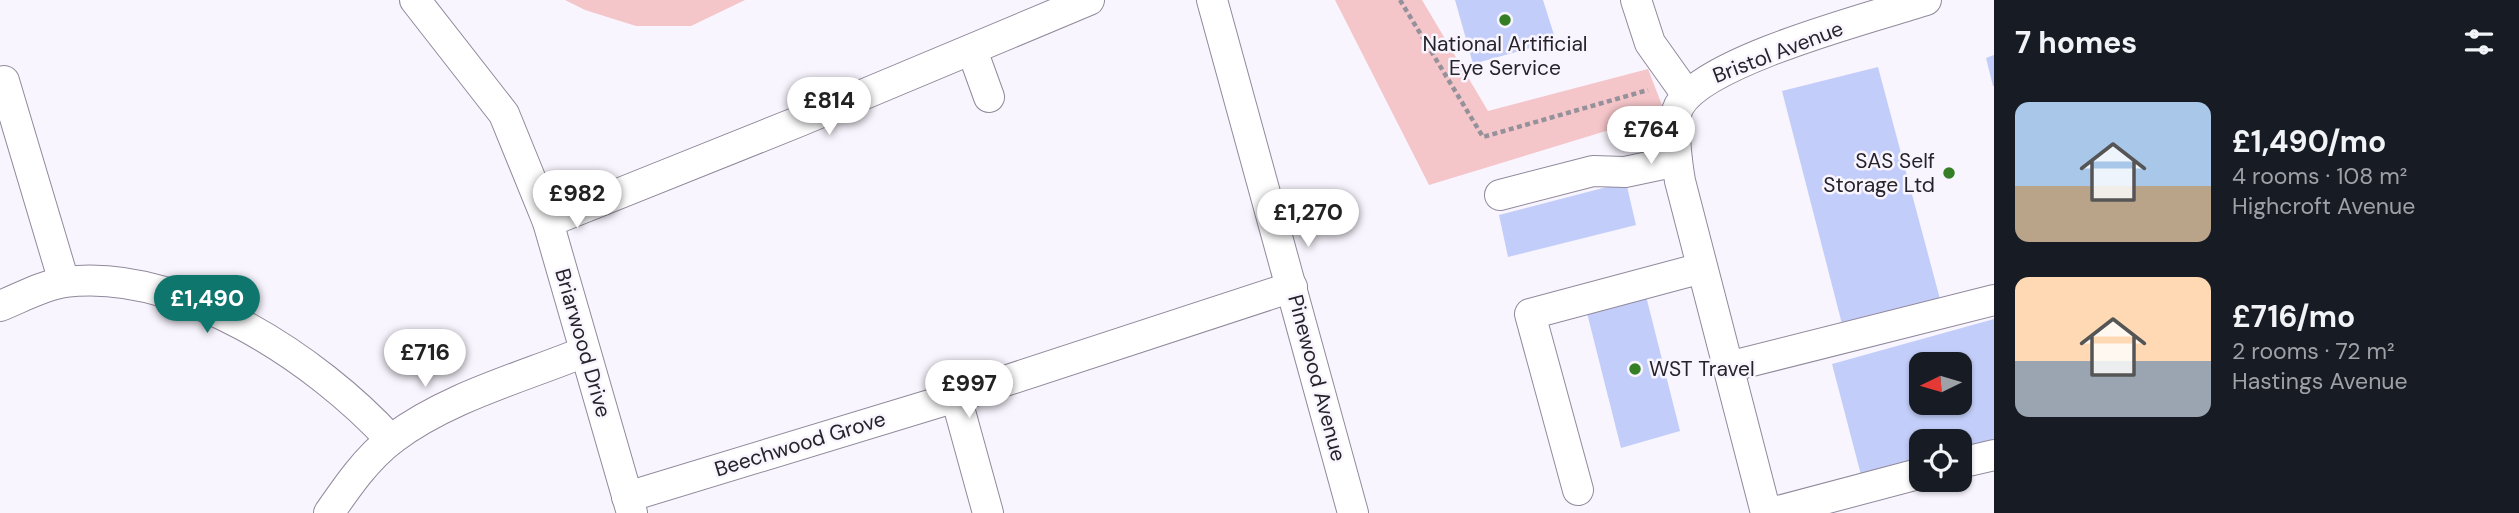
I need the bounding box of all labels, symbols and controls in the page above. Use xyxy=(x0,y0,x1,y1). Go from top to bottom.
marker: National Artificial Eye Service xyxy=(1497,12,1513,28)
street label: Bristol Avenue xyxy=(1709,14,1847,90)
text: 7 homes xyxy=(2015,23,2137,62)
icon: filters xyxy=(2460,23,2498,61)
place label: National Artificial Eye Service xyxy=(1422,30,1588,82)
pin: £814 xyxy=(788,78,870,137)
text: £814 xyxy=(803,85,855,115)
pin: £764 xyxy=(1610,106,1692,166)
text: £764 xyxy=(1623,114,1679,144)
text: £1,490/mo xyxy=(2232,122,2386,161)
icon: home xyxy=(2071,130,2155,214)
place label: SAS Self Storage Ltd xyxy=(1823,147,1935,199)
text: 4 rooms · 108 m² xyxy=(2232,161,2407,191)
marker: SAS Self Storage Ltd xyxy=(1941,165,1957,181)
pin: £982 xyxy=(536,170,618,230)
text: £982 xyxy=(549,178,605,208)
pin: £1,270 xyxy=(1251,190,1365,249)
text: Highcroft Avenue xyxy=(2232,191,2415,221)
text: £1,270 xyxy=(1273,197,1343,227)
street label: Briarwood Drive xyxy=(548,265,618,421)
pin: £1,490 xyxy=(150,276,264,335)
text: £1,490 xyxy=(170,283,244,313)
street label: Pinewood Avenue xyxy=(1281,292,1353,464)
text: £716/mo xyxy=(2232,297,2355,336)
icon: home xyxy=(2071,305,2155,389)
pin: £716 xyxy=(384,330,466,389)
text: 2 rooms · 72 m² xyxy=(2232,336,2395,366)
text: £716 xyxy=(400,337,450,367)
north arrow xyxy=(1909,352,1972,415)
map controls xyxy=(1909,352,1972,492)
place label: WST Travel xyxy=(1649,355,1755,383)
pin: £997 xyxy=(928,360,1010,420)
marker: WST Travel xyxy=(1627,361,1643,377)
text: Hastings Avenue xyxy=(2232,366,2408,396)
text: £997 xyxy=(941,368,997,398)
street label: Beechwood Grove xyxy=(711,405,889,483)
button: locate xyxy=(1909,429,1972,492)

